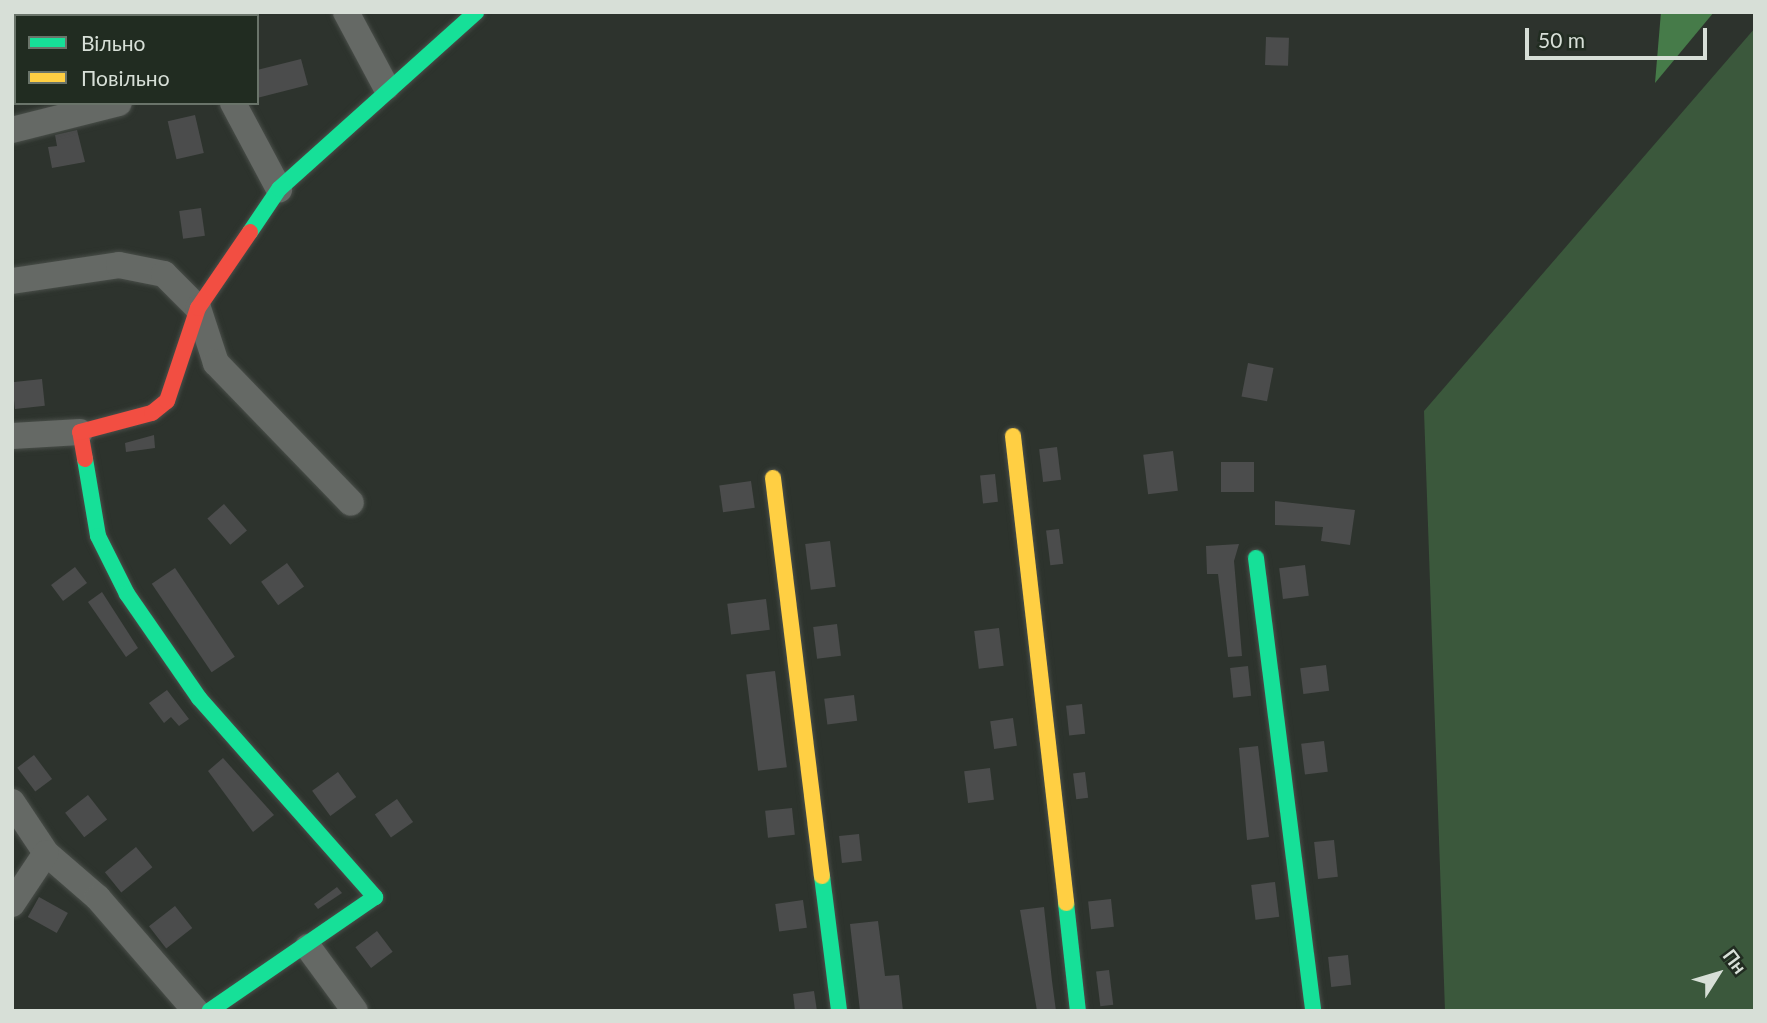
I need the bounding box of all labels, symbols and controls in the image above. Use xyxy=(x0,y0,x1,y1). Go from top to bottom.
legend xyxy=(14,14,259,105)
scale bar xyxy=(1529,14,1711,58)
text: 50 m xyxy=(1538,27,1585,52)
text: Вільно xyxy=(81,30,145,55)
text: Повільно xyxy=(81,65,170,90)
north arrow xyxy=(1683,939,1753,1009)
text: Пн xyxy=(1719,944,1752,978)

